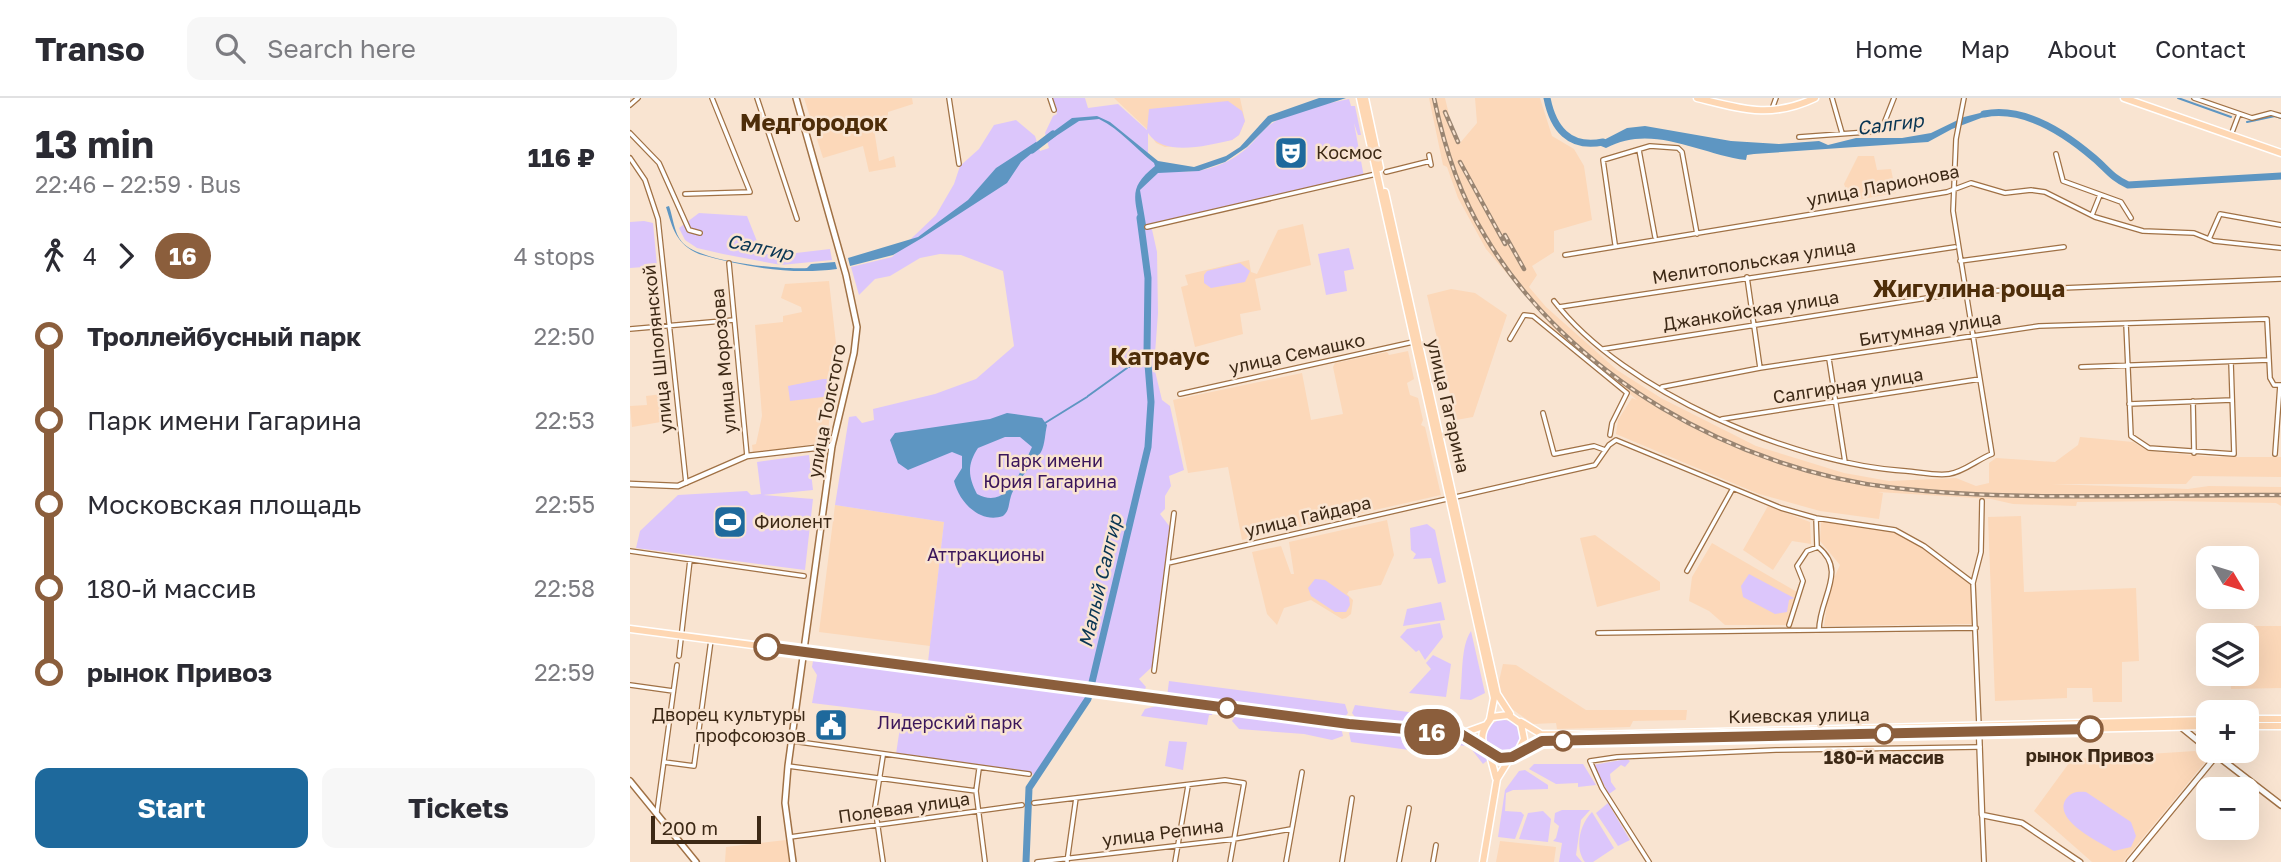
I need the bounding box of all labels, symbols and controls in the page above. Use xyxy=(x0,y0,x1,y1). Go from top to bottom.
search box xyxy=(187,17,677,80)
text: Transo xyxy=(35,29,145,68)
icon: search xyxy=(211,29,249,67)
text: Search here xyxy=(267,33,416,64)
text: Home xyxy=(1855,34,1923,63)
text: Map xyxy=(1961,34,2010,63)
text: About xyxy=(2048,34,2117,63)
text: Contact xyxy=(2155,34,2246,63)
district label: Медгородок xyxy=(740,107,888,136)
water label: Салгир xyxy=(1855,108,1926,139)
text: 13 min xyxy=(35,121,154,166)
theatre icon: Космос xyxy=(1272,134,1310,172)
place label: Космос xyxy=(1316,141,1383,163)
text: 116 ₽ xyxy=(528,142,595,173)
street label: улица Ларионова xyxy=(1805,159,1961,211)
text: 22:46 – 22:59 · Bus xyxy=(35,170,241,198)
water label: Салгир xyxy=(725,228,796,265)
street label: Мелитопольская улица xyxy=(1650,234,1857,288)
icon: walk xyxy=(35,237,73,275)
icon: forward xyxy=(107,237,145,275)
text: 16 xyxy=(169,241,197,270)
text: 4 xyxy=(83,242,97,270)
text: 4 stops xyxy=(514,242,595,270)
street label: улица Шполянской xyxy=(637,264,677,435)
district label: Жигулина роща xyxy=(1873,273,2065,302)
street label: Джанкойская улица xyxy=(1661,285,1841,335)
street label: улица Морозова xyxy=(706,287,740,435)
street label: Битумная улица xyxy=(1857,306,2003,350)
text: Троллейбусный парк xyxy=(87,321,361,352)
text: 22:50 xyxy=(534,322,595,350)
street label: улица Семашко xyxy=(1227,328,1367,378)
street label: улица Гагарина xyxy=(1423,337,1475,475)
district label: Катраус xyxy=(1110,341,1210,370)
street label: улица Толстого xyxy=(802,342,850,480)
street label: Салгирная улица xyxy=(1771,362,1925,408)
text: Парк имени Гагарина xyxy=(87,405,362,436)
text: 22:53 xyxy=(535,406,595,434)
park label: Парк имени Юрия Гагарина xyxy=(983,449,1117,492)
text: Московская площадь xyxy=(87,489,361,520)
text: 22:55 xyxy=(535,490,595,518)
street label: улица Гайдара xyxy=(1242,491,1373,541)
sports icon: Фиолент xyxy=(711,503,749,541)
place label: Фиолент xyxy=(754,510,832,532)
water label: Малый Салгир xyxy=(1073,511,1126,649)
park label: Аттракционы xyxy=(927,543,1045,565)
north arrow xyxy=(2196,546,2259,609)
map controls xyxy=(2196,546,2259,840)
text: 180-й массив xyxy=(87,573,256,604)
text: 22:58 xyxy=(534,574,595,602)
button: layers xyxy=(2196,623,2259,686)
unlabelled marker xyxy=(754,634,780,660)
text: рынок Привоз xyxy=(87,657,272,688)
text: 22:59 xyxy=(534,658,595,686)
unlabelled marker xyxy=(1217,698,1237,718)
button: + xyxy=(2196,700,2259,763)
place label: Дворец культуры профсоюзов xyxy=(652,703,806,746)
street label: Киевская улица xyxy=(1728,703,1870,727)
public building icon: Дворец культуры профсоюзов xyxy=(812,706,850,744)
line badge: 16 xyxy=(1400,709,1464,755)
park label: Лидерский парк xyxy=(877,711,1023,733)
marker: рынок Привоз xyxy=(2077,716,2103,742)
text: 16 xyxy=(1418,717,1446,746)
marker: 180-й массив xyxy=(1874,724,1894,744)
unlabelled marker xyxy=(1553,731,1573,751)
place label: рынок Привоз xyxy=(2026,744,2154,766)
place label: 180-й массив xyxy=(1824,746,1944,768)
button: Start xyxy=(35,768,308,848)
button: Tickets xyxy=(322,768,595,848)
button: − xyxy=(2196,777,2259,840)
street label: Полевая улица xyxy=(837,787,971,827)
scale bar xyxy=(651,813,761,845)
street label: улица Репина xyxy=(1101,814,1225,850)
text: 200 m xyxy=(662,816,718,839)

